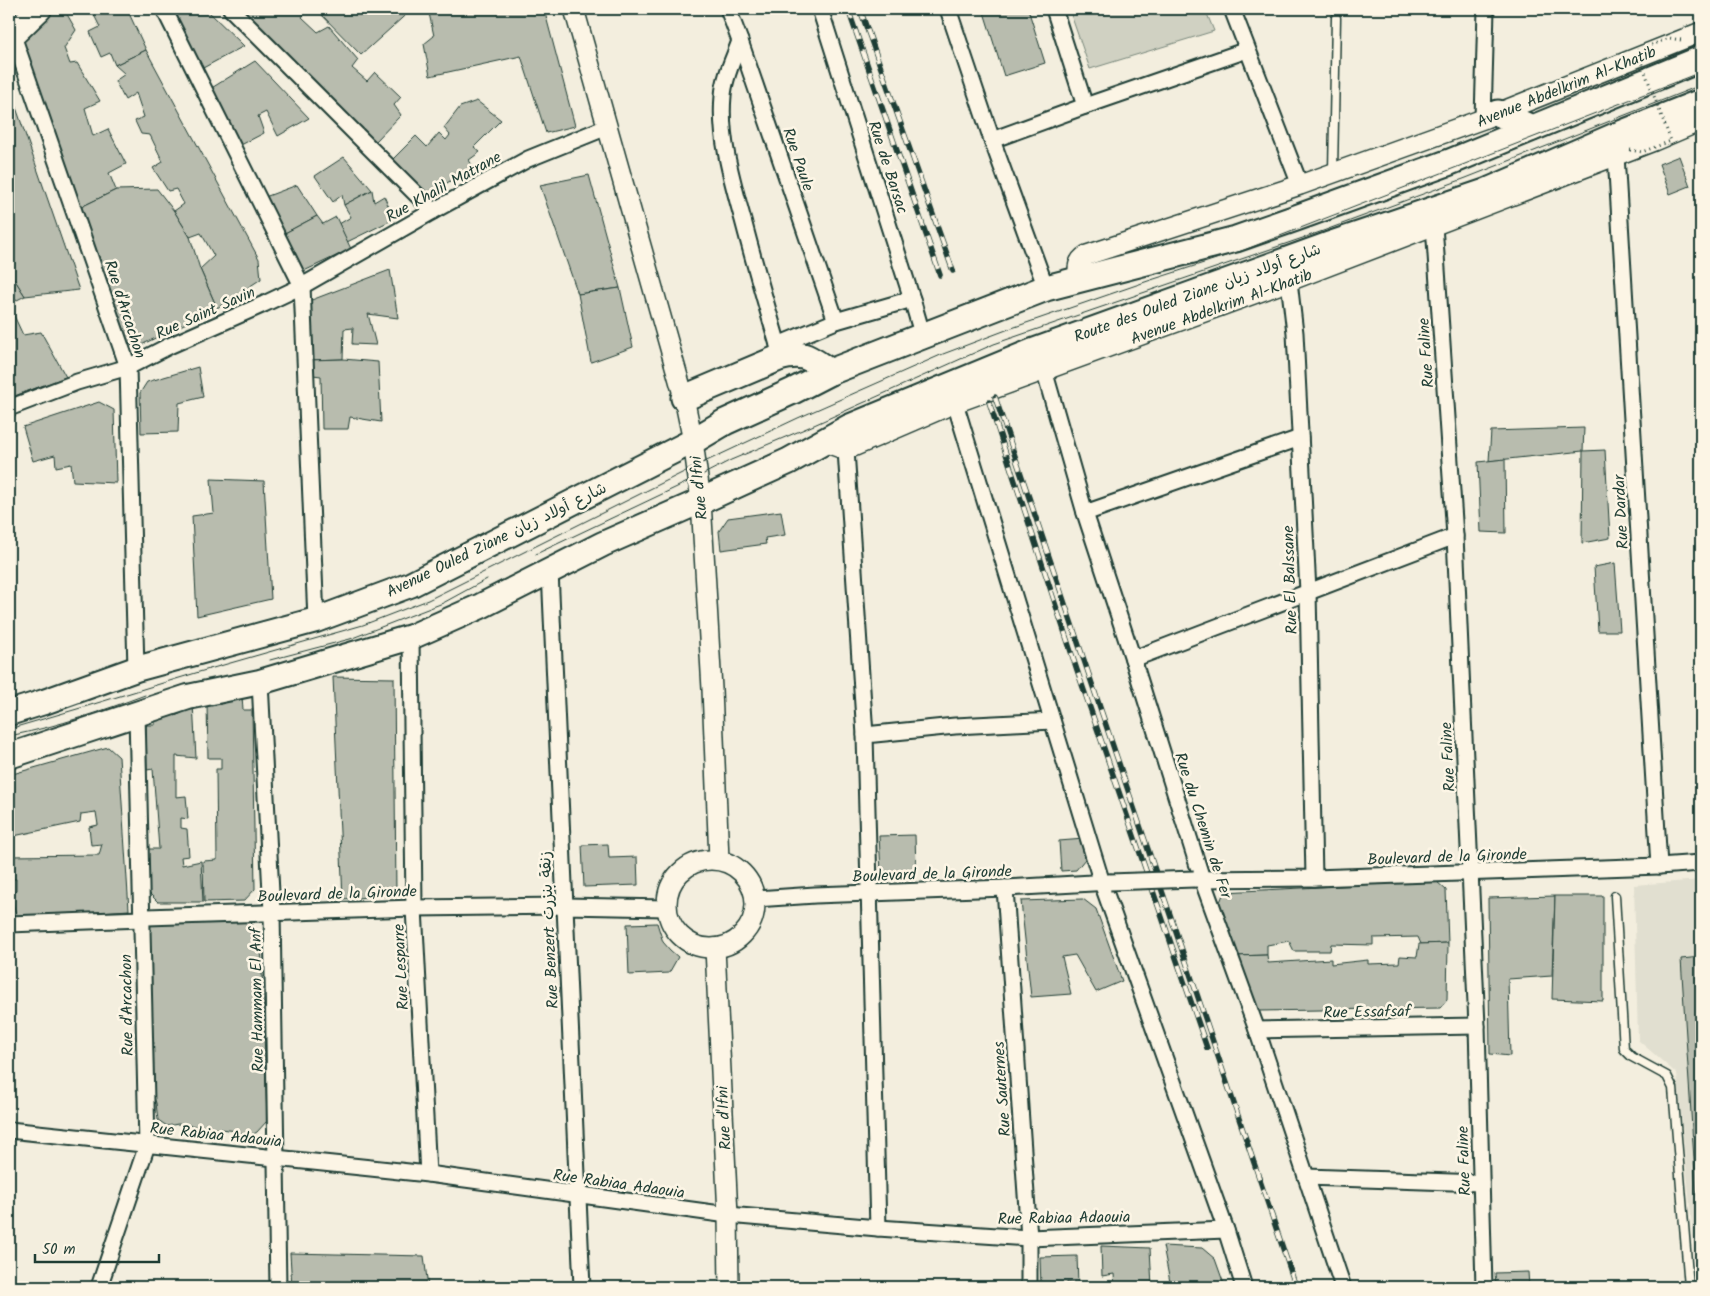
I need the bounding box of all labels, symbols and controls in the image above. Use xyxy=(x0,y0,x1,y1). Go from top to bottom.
street label: Avenue Abdelkrim Al-Khatib xyxy=(1473,40,1661,135)
street label: Rue de Barsac xyxy=(861,118,914,217)
street label: Rue Paule xyxy=(775,124,820,195)
street label: Rue Khalil Matrane xyxy=(381,145,506,230)
street label: Route des Ouled Ziane شارع أولاد زيان xyxy=(1070,237,1325,350)
street label: Rue d'Arcachon xyxy=(97,257,152,362)
street label: Avenue Abdelkrim Al-Khatib xyxy=(1127,263,1316,352)
street label: Rue Saint Savin xyxy=(152,280,259,346)
street label: Rue Faline xyxy=(1412,317,1441,389)
street label: Rue d'Ifni xyxy=(684,453,715,521)
street label: Rue Dardar xyxy=(1607,472,1636,550)
street label: Avenue Ouled Ziane شارع أولاد زيان xyxy=(382,476,611,605)
street label: Rue El Balssane xyxy=(1276,525,1305,635)
street label: Rue Faline xyxy=(1434,721,1463,793)
street label: Rue du Chemin de Fer xyxy=(1167,749,1238,903)
street label: Boulevard de la Gironde xyxy=(1367,842,1527,873)
street label: Rue Benzert زنقة بنزرت xyxy=(533,851,566,1009)
street label: Boulevard de la Gironde xyxy=(852,859,1012,890)
street label: Boulevard de la Gironde xyxy=(257,879,417,910)
street label: Rue Lesparre xyxy=(387,923,416,1011)
street label: Rue Hammam El Anf xyxy=(244,925,271,1073)
street label: Rue d'Arcachon xyxy=(114,954,141,1056)
street label: Rue Essafsaf xyxy=(1323,999,1413,1026)
street label: Rue Sauternes xyxy=(987,1040,1018,1137)
street label: Rue d'Ifni xyxy=(710,1084,739,1151)
street label: Rue Rabiaa Adaouia xyxy=(149,1116,283,1155)
street label: Rue Faline xyxy=(1451,1126,1478,1196)
street label: Rue Rabiaa Adaouia xyxy=(551,1163,686,1206)
street label: Rue Rabiaa Adaouia xyxy=(998,1205,1131,1232)
scale bar xyxy=(35,1231,159,1263)
text: 50 m xyxy=(42,1238,76,1262)

